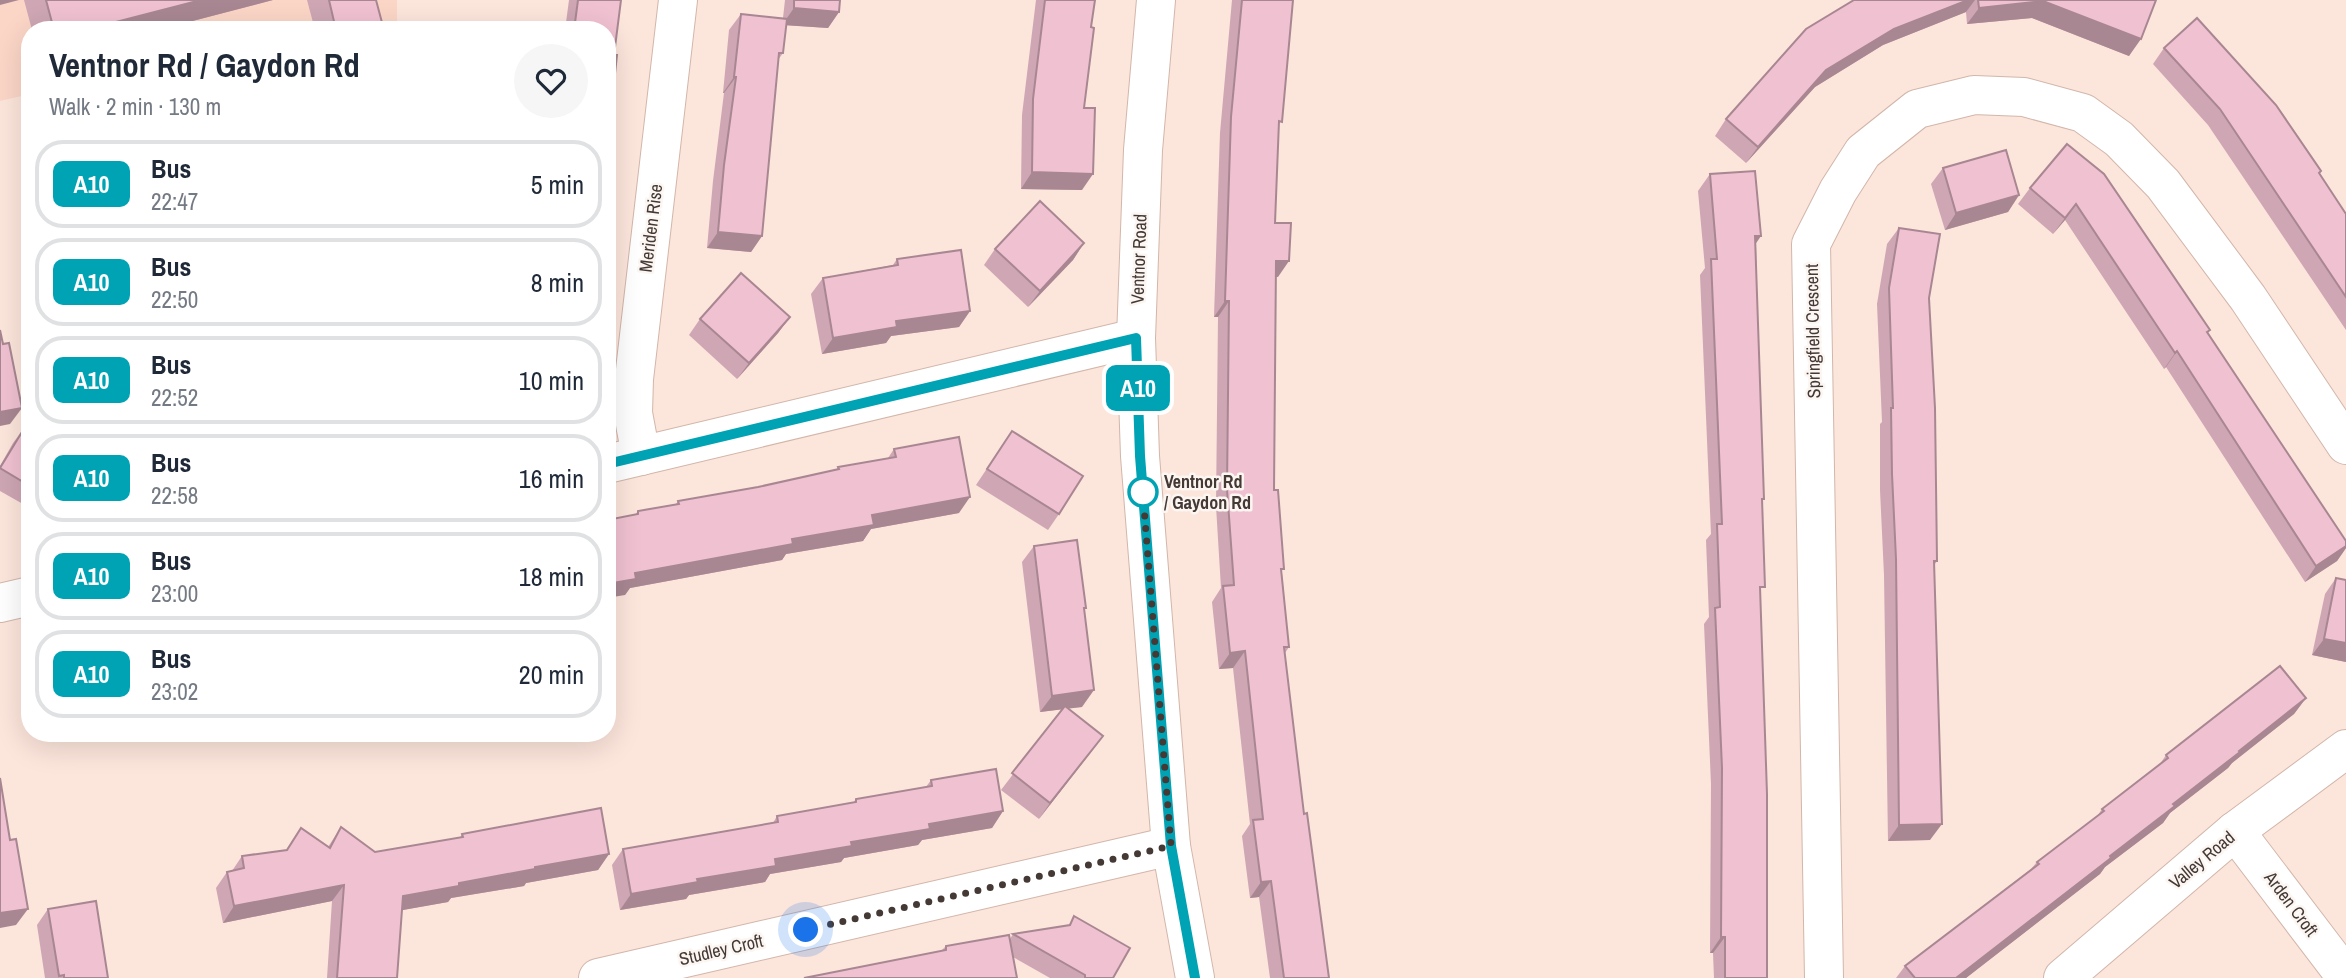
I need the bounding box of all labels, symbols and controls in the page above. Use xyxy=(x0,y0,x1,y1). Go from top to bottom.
text: Ventnor Rd / Gaydon Rd xyxy=(49,43,360,87)
button: heart xyxy=(514,44,588,118)
text: Walk · 2 min · 130 m xyxy=(49,91,221,122)
text: Bus xyxy=(151,151,191,186)
text: 5 min xyxy=(531,167,584,202)
text: A10 xyxy=(73,168,110,200)
street label: Meriden Rise xyxy=(633,182,668,273)
text: 22:47 xyxy=(151,186,198,217)
street label: Ventnor Road xyxy=(1124,213,1153,305)
text: Bus xyxy=(151,249,191,284)
street label: Springfield Crescent xyxy=(1799,264,1826,398)
text: 8 min xyxy=(531,265,584,300)
text: A10 xyxy=(73,266,110,298)
text: 22:50 xyxy=(151,284,198,315)
text: Bus xyxy=(151,347,191,382)
text: 10 min xyxy=(519,363,584,398)
text: A10 xyxy=(73,364,110,396)
line badge: A10 xyxy=(1098,365,1178,411)
text: A10 xyxy=(1120,372,1156,404)
text: 22:52 xyxy=(151,382,198,413)
text: Bus xyxy=(151,445,191,480)
text: 16 min xyxy=(519,461,584,496)
text: A10 xyxy=(73,462,110,494)
place label: Ventnor Rd / Gaydon Rd xyxy=(1164,469,1251,515)
marker: Ventnor Rd / Gaydon Rd xyxy=(1128,477,1158,507)
text: 22:58 xyxy=(151,480,198,511)
text: Bus xyxy=(151,543,191,578)
text: 18 min xyxy=(519,559,584,594)
text: A10 xyxy=(73,560,110,592)
text: 23:00 xyxy=(151,578,198,609)
text: Bus xyxy=(151,641,191,676)
text: 20 min xyxy=(519,657,584,692)
text: A10 xyxy=(73,658,110,690)
text: 23:02 xyxy=(151,676,198,707)
street label: Valley Road xyxy=(2164,825,2240,894)
street label: Arden Croft xyxy=(2258,865,2324,941)
your location xyxy=(788,912,823,947)
street label: Studley Croft xyxy=(677,928,765,971)

